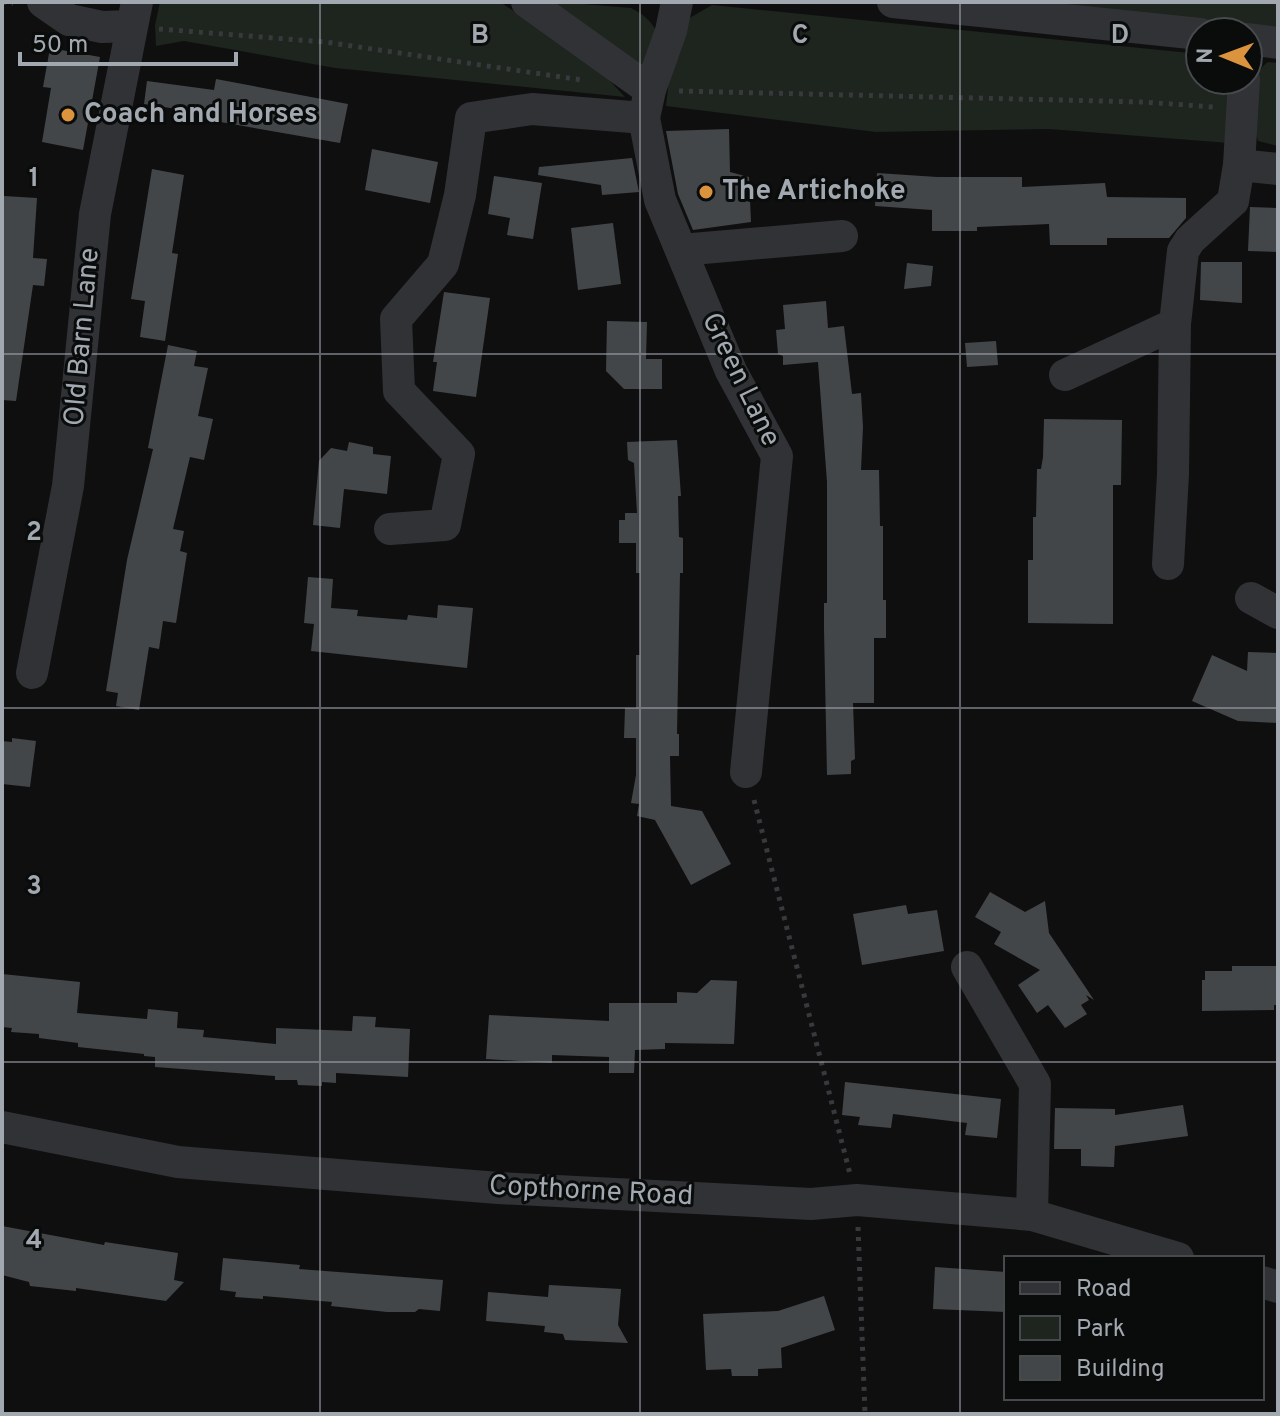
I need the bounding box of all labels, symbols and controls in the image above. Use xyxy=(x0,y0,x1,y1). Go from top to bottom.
scale bar xyxy=(20,16,236,66)
north arrow xyxy=(1184,16,1264,96)
text: B xyxy=(471,20,489,53)
text: C xyxy=(792,20,808,53)
text: D xyxy=(1111,20,1129,53)
text: 50 m xyxy=(32,31,88,61)
text: N xyxy=(1193,48,1220,64)
place label: Coach and Horses xyxy=(84,97,318,133)
marker: Coach and Horses xyxy=(59,106,77,124)
text: 1 xyxy=(29,163,39,196)
place label: The Artichoke xyxy=(722,174,906,210)
marker: The Artichoke xyxy=(697,183,715,201)
street label: Old Barn Lane xyxy=(57,246,109,428)
street label: Green Lane xyxy=(692,307,788,453)
text: 2 xyxy=(26,517,42,550)
text: 3 xyxy=(26,871,42,904)
street label: Copthorne Road xyxy=(488,1169,694,1215)
text: 4 xyxy=(26,1225,42,1258)
legend xyxy=(1004,1256,1264,1400)
text: Road xyxy=(1076,1275,1132,1305)
text: Park xyxy=(1076,1315,1126,1345)
text: Building xyxy=(1076,1355,1165,1385)

